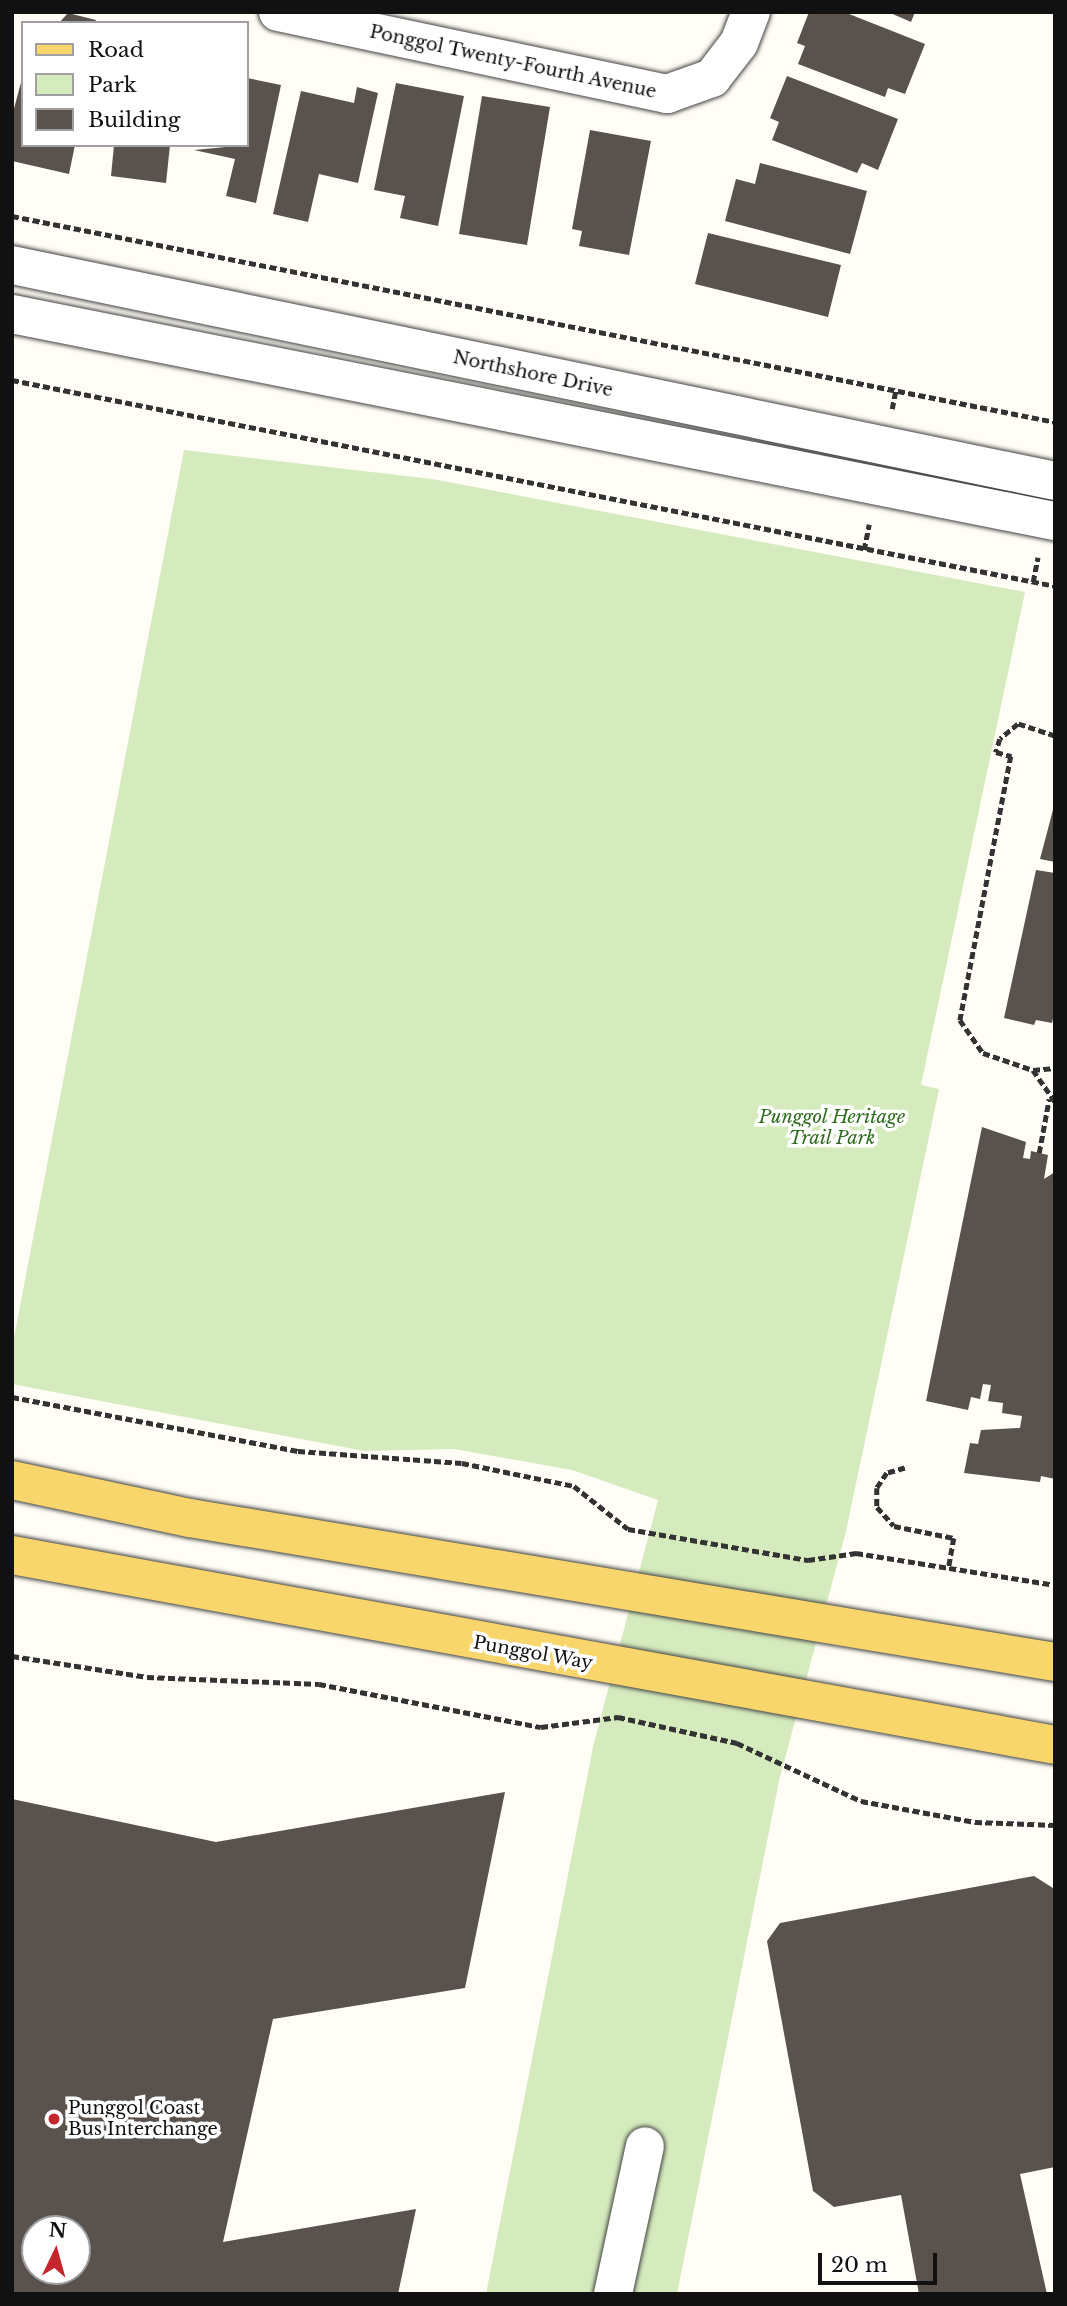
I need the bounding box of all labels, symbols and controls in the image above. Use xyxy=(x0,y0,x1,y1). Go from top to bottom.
legend xyxy=(21,21,248,147)
street label: Ponggol Twenty-Fourth Avenue xyxy=(367,21,659,103)
text: Road xyxy=(88,37,144,63)
text: Park xyxy=(88,72,137,98)
text: Building xyxy=(88,107,180,133)
street label: Northshore Drive xyxy=(451,347,615,401)
park label: Punggol Heritage Trail Park xyxy=(758,1107,906,1150)
street label: Punggol Way xyxy=(471,1632,595,1674)
place label: Punggol Coast Bus Interchange xyxy=(68,2098,218,2140)
marker: Punggol Coast Bus Interchange xyxy=(46,2111,62,2127)
north arrow xyxy=(21,2215,91,2285)
text: N xyxy=(48,2218,68,2243)
scale bar xyxy=(822,2240,941,2284)
text: 20 m xyxy=(831,2252,888,2278)

